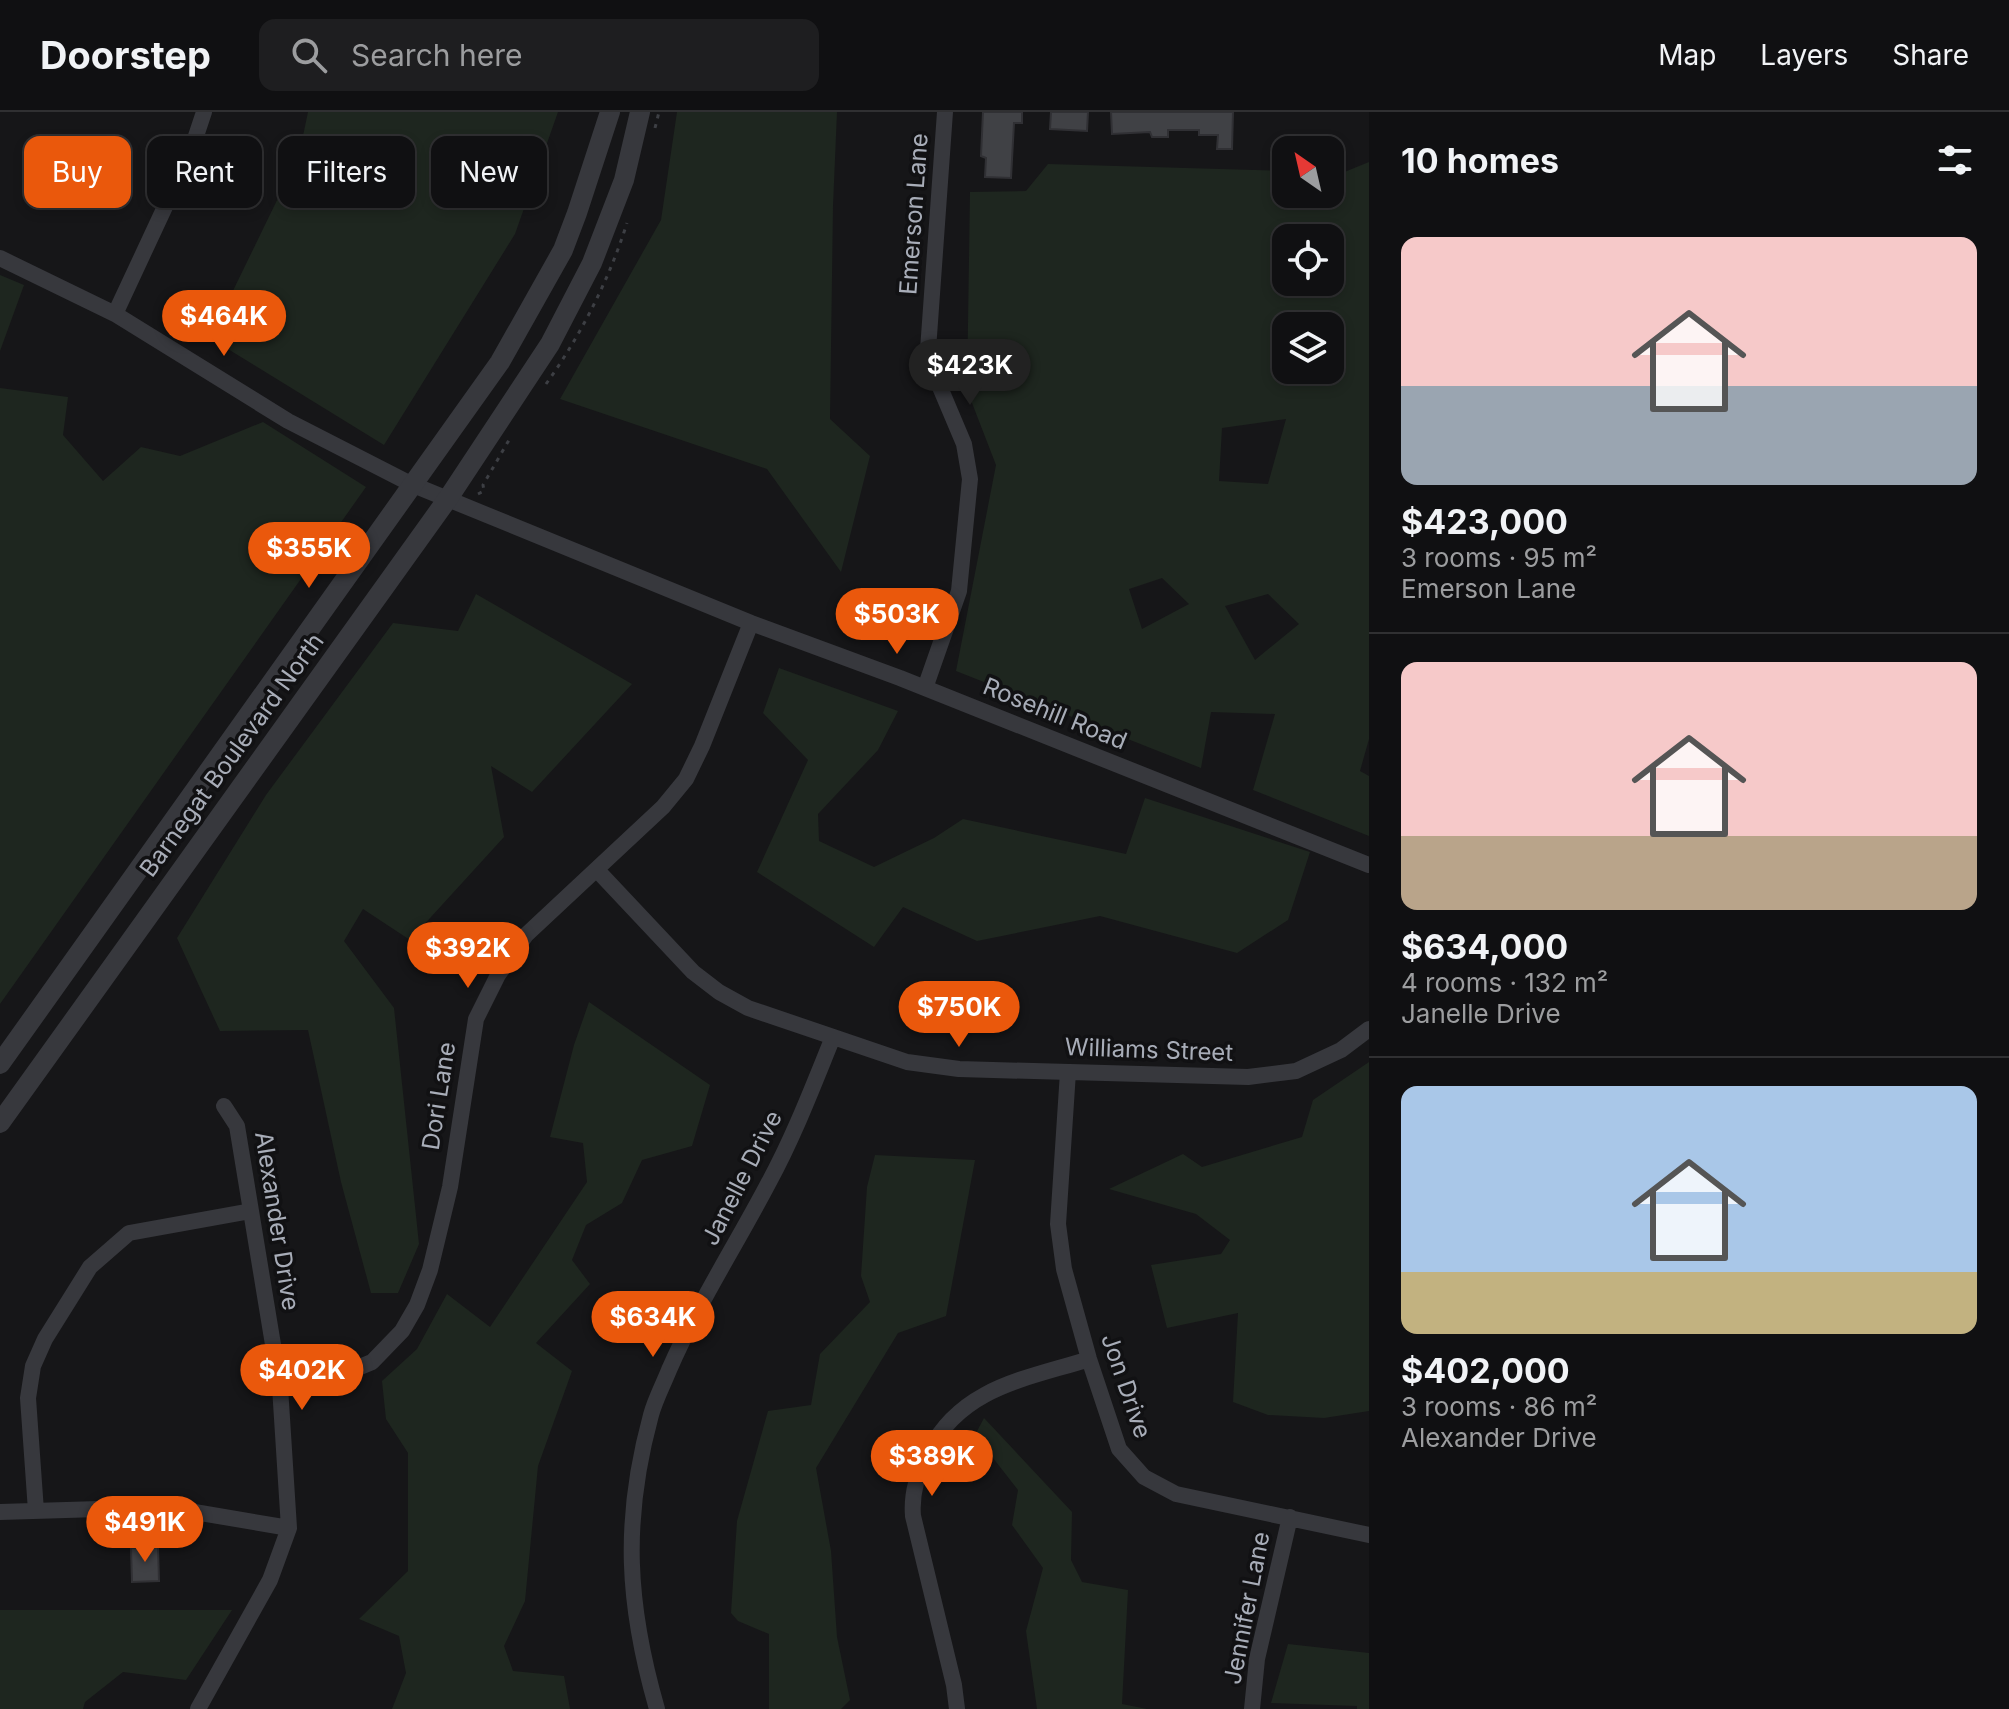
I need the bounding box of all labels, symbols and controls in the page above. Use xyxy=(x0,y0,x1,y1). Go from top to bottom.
search box xyxy=(259,19,819,91)
text: Doorstep xyxy=(40,32,211,78)
icon: search xyxy=(287,33,331,77)
text: Search here xyxy=(351,37,522,73)
text: Map xyxy=(1658,38,1716,72)
text: Layers xyxy=(1760,38,1848,72)
text: Share xyxy=(1892,38,1969,72)
street label: Emerson Lane xyxy=(893,132,934,296)
chip: Buy xyxy=(24,136,131,208)
chip: Rent xyxy=(147,136,262,208)
chip: Filters xyxy=(278,136,415,208)
chip: New xyxy=(431,136,547,208)
north arrow xyxy=(1272,136,1344,208)
map controls xyxy=(1272,136,1344,384)
icon: filters xyxy=(1933,138,1977,182)
text: 10 homes xyxy=(1401,140,1559,181)
button: locate xyxy=(1272,224,1344,296)
icon: home xyxy=(1617,289,1761,433)
pin: $464K xyxy=(168,290,280,358)
text: $464K xyxy=(180,300,268,331)
button: layers xyxy=(1272,312,1344,384)
pin: $423K xyxy=(914,339,1026,407)
text: $423K xyxy=(927,349,1013,380)
text: $423,000 xyxy=(1401,501,1568,542)
pin: $355K xyxy=(253,522,365,590)
text: $355K xyxy=(266,532,352,563)
text: 3 rooms · 95 m² xyxy=(1401,542,1597,573)
text: Emerson Lane xyxy=(1401,573,1576,604)
pin: $503K xyxy=(841,588,953,656)
text: $503K xyxy=(854,598,940,629)
street label: Barnegat Boulevard North xyxy=(133,627,330,882)
street label: Rosehill Road xyxy=(979,672,1131,756)
icon: home xyxy=(1617,714,1761,858)
pin: $392K xyxy=(412,922,524,990)
text: $634,000 xyxy=(1401,926,1568,967)
text: $392K xyxy=(425,932,511,963)
text: 4 rooms · 132 m² xyxy=(1401,967,1608,998)
pin: $750K xyxy=(903,981,1015,1049)
text: $750K xyxy=(917,991,1001,1022)
text: Janelle Drive xyxy=(1401,998,1561,1029)
street label: Williams Street xyxy=(1064,1032,1234,1067)
street label: Dori Lane xyxy=(416,1040,461,1152)
street label: Janelle Drive xyxy=(695,1106,788,1250)
street label: Alexander Drive xyxy=(249,1129,306,1312)
icon: home xyxy=(1617,1138,1761,1282)
pin: $634K xyxy=(597,1291,709,1359)
text: $634K xyxy=(610,1301,696,1332)
street label: Jon Drive xyxy=(1095,1330,1158,1442)
pin: $402K xyxy=(246,1344,358,1412)
text: $402,000 xyxy=(1401,1350,1570,1391)
text: $402K xyxy=(258,1354,346,1385)
text: 3 rooms · 86 m² xyxy=(1401,1391,1597,1422)
text: Alexander Drive xyxy=(1401,1422,1597,1453)
pin: $389K xyxy=(876,1430,988,1498)
text: $389K xyxy=(889,1440,975,1471)
pin: $491K xyxy=(89,1496,201,1564)
text: $491K xyxy=(104,1506,186,1537)
street label: Jennifer Lane xyxy=(1217,1529,1276,1687)

